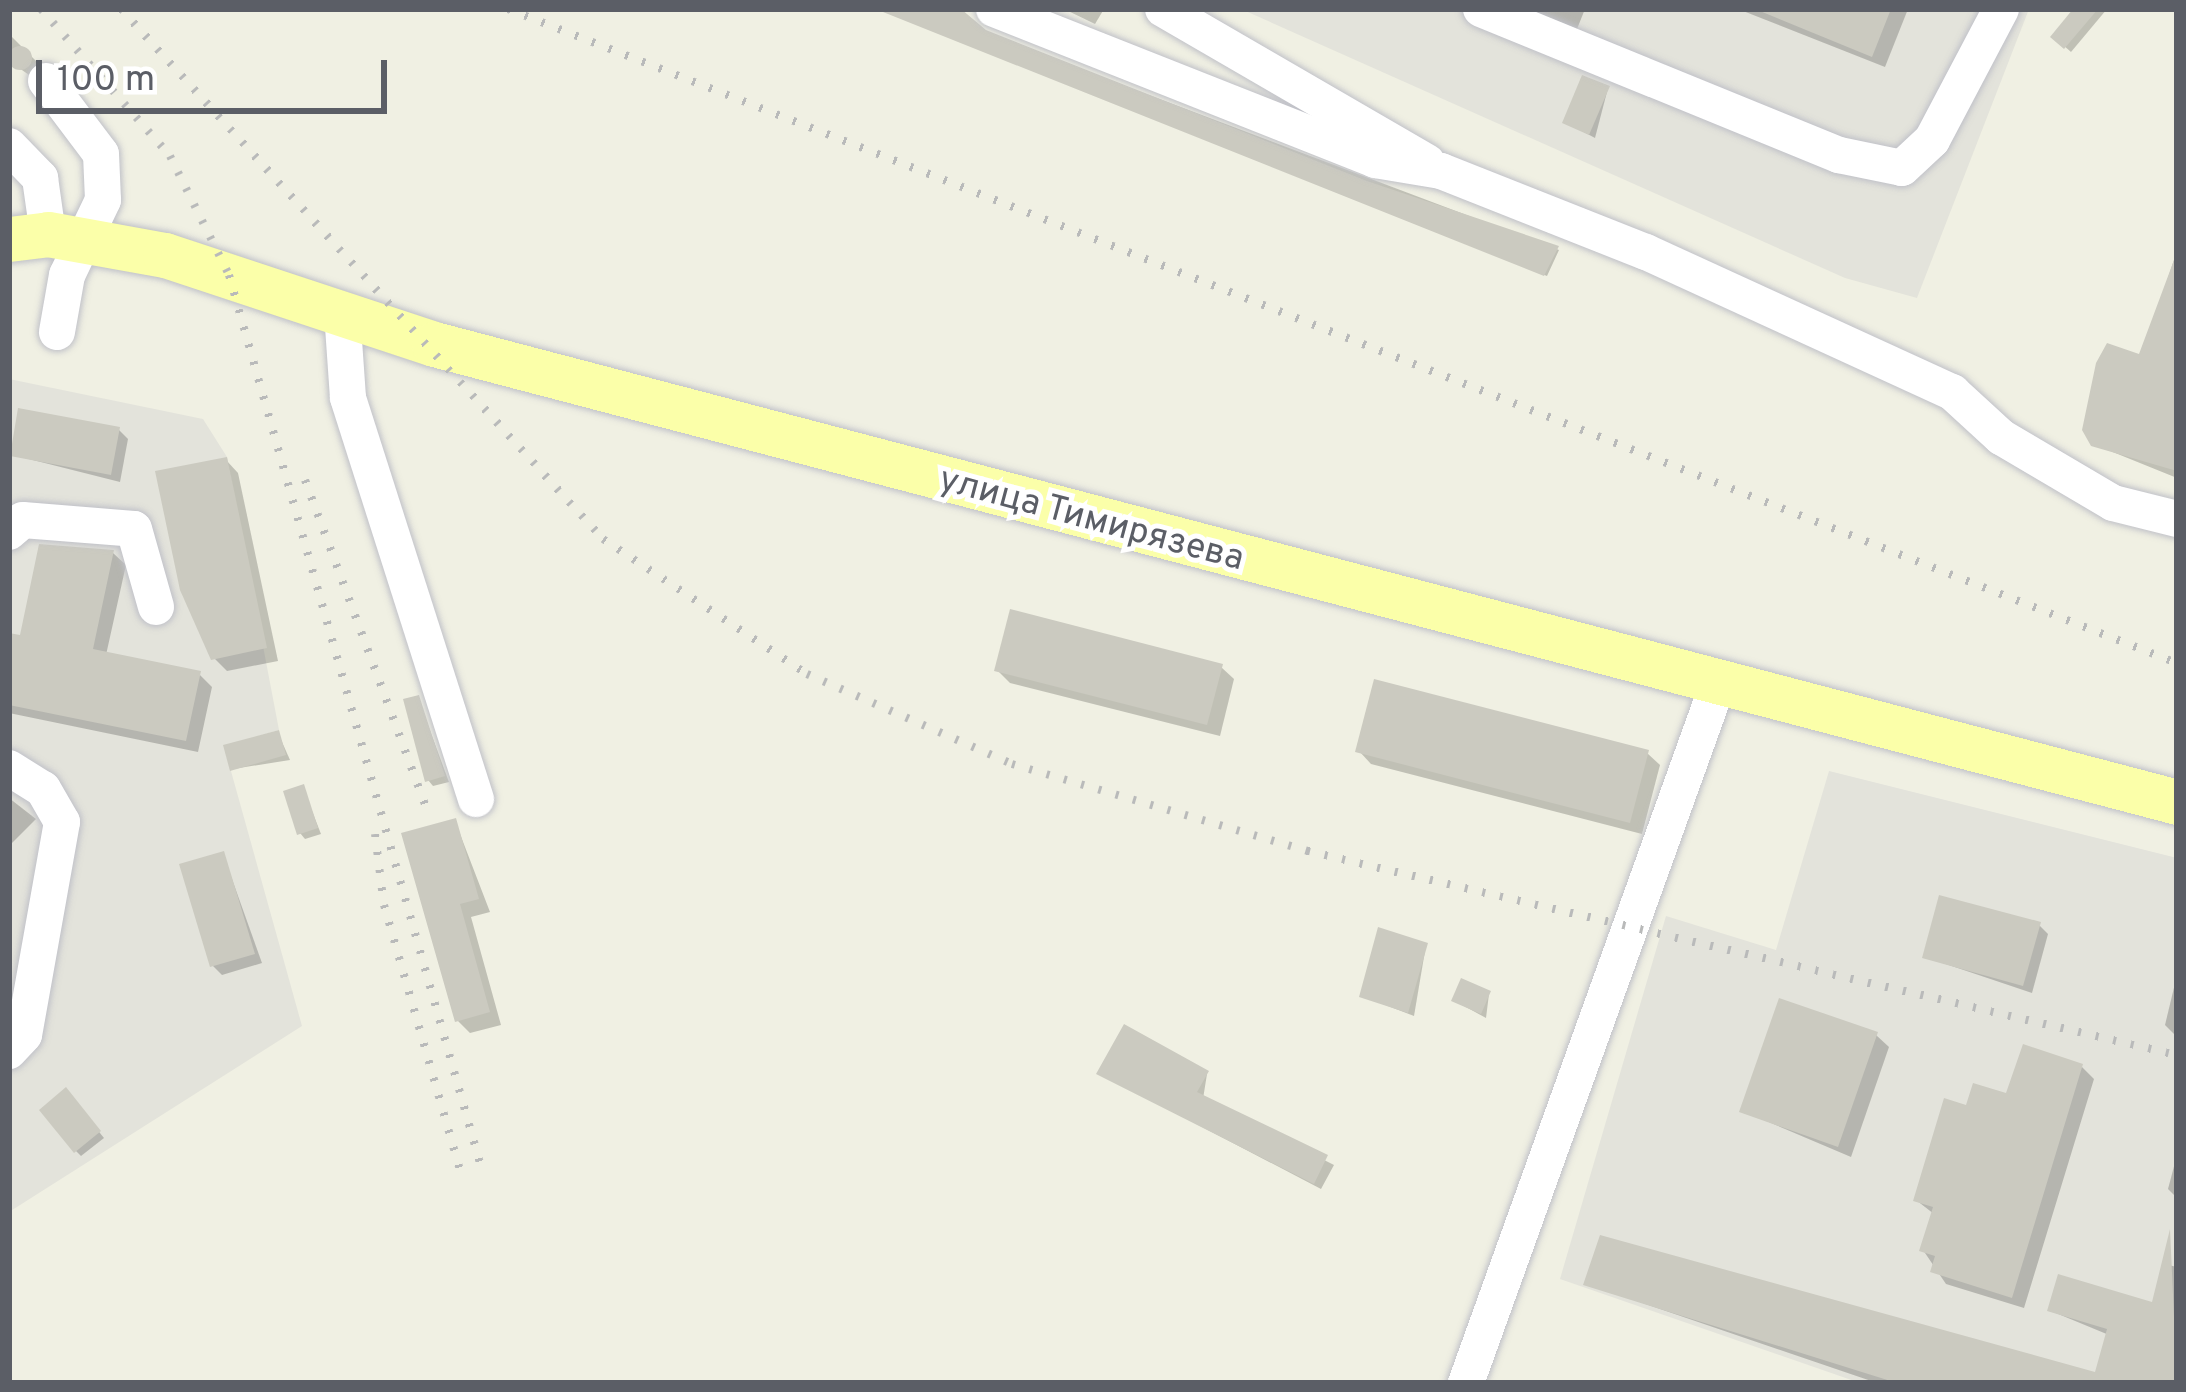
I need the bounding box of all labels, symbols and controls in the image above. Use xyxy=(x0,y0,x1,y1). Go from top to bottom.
scale bar xyxy=(42,36,393,110)
text: 100 m xyxy=(57,58,155,104)
street label: улица Тимирязева xyxy=(933,459,1249,583)

